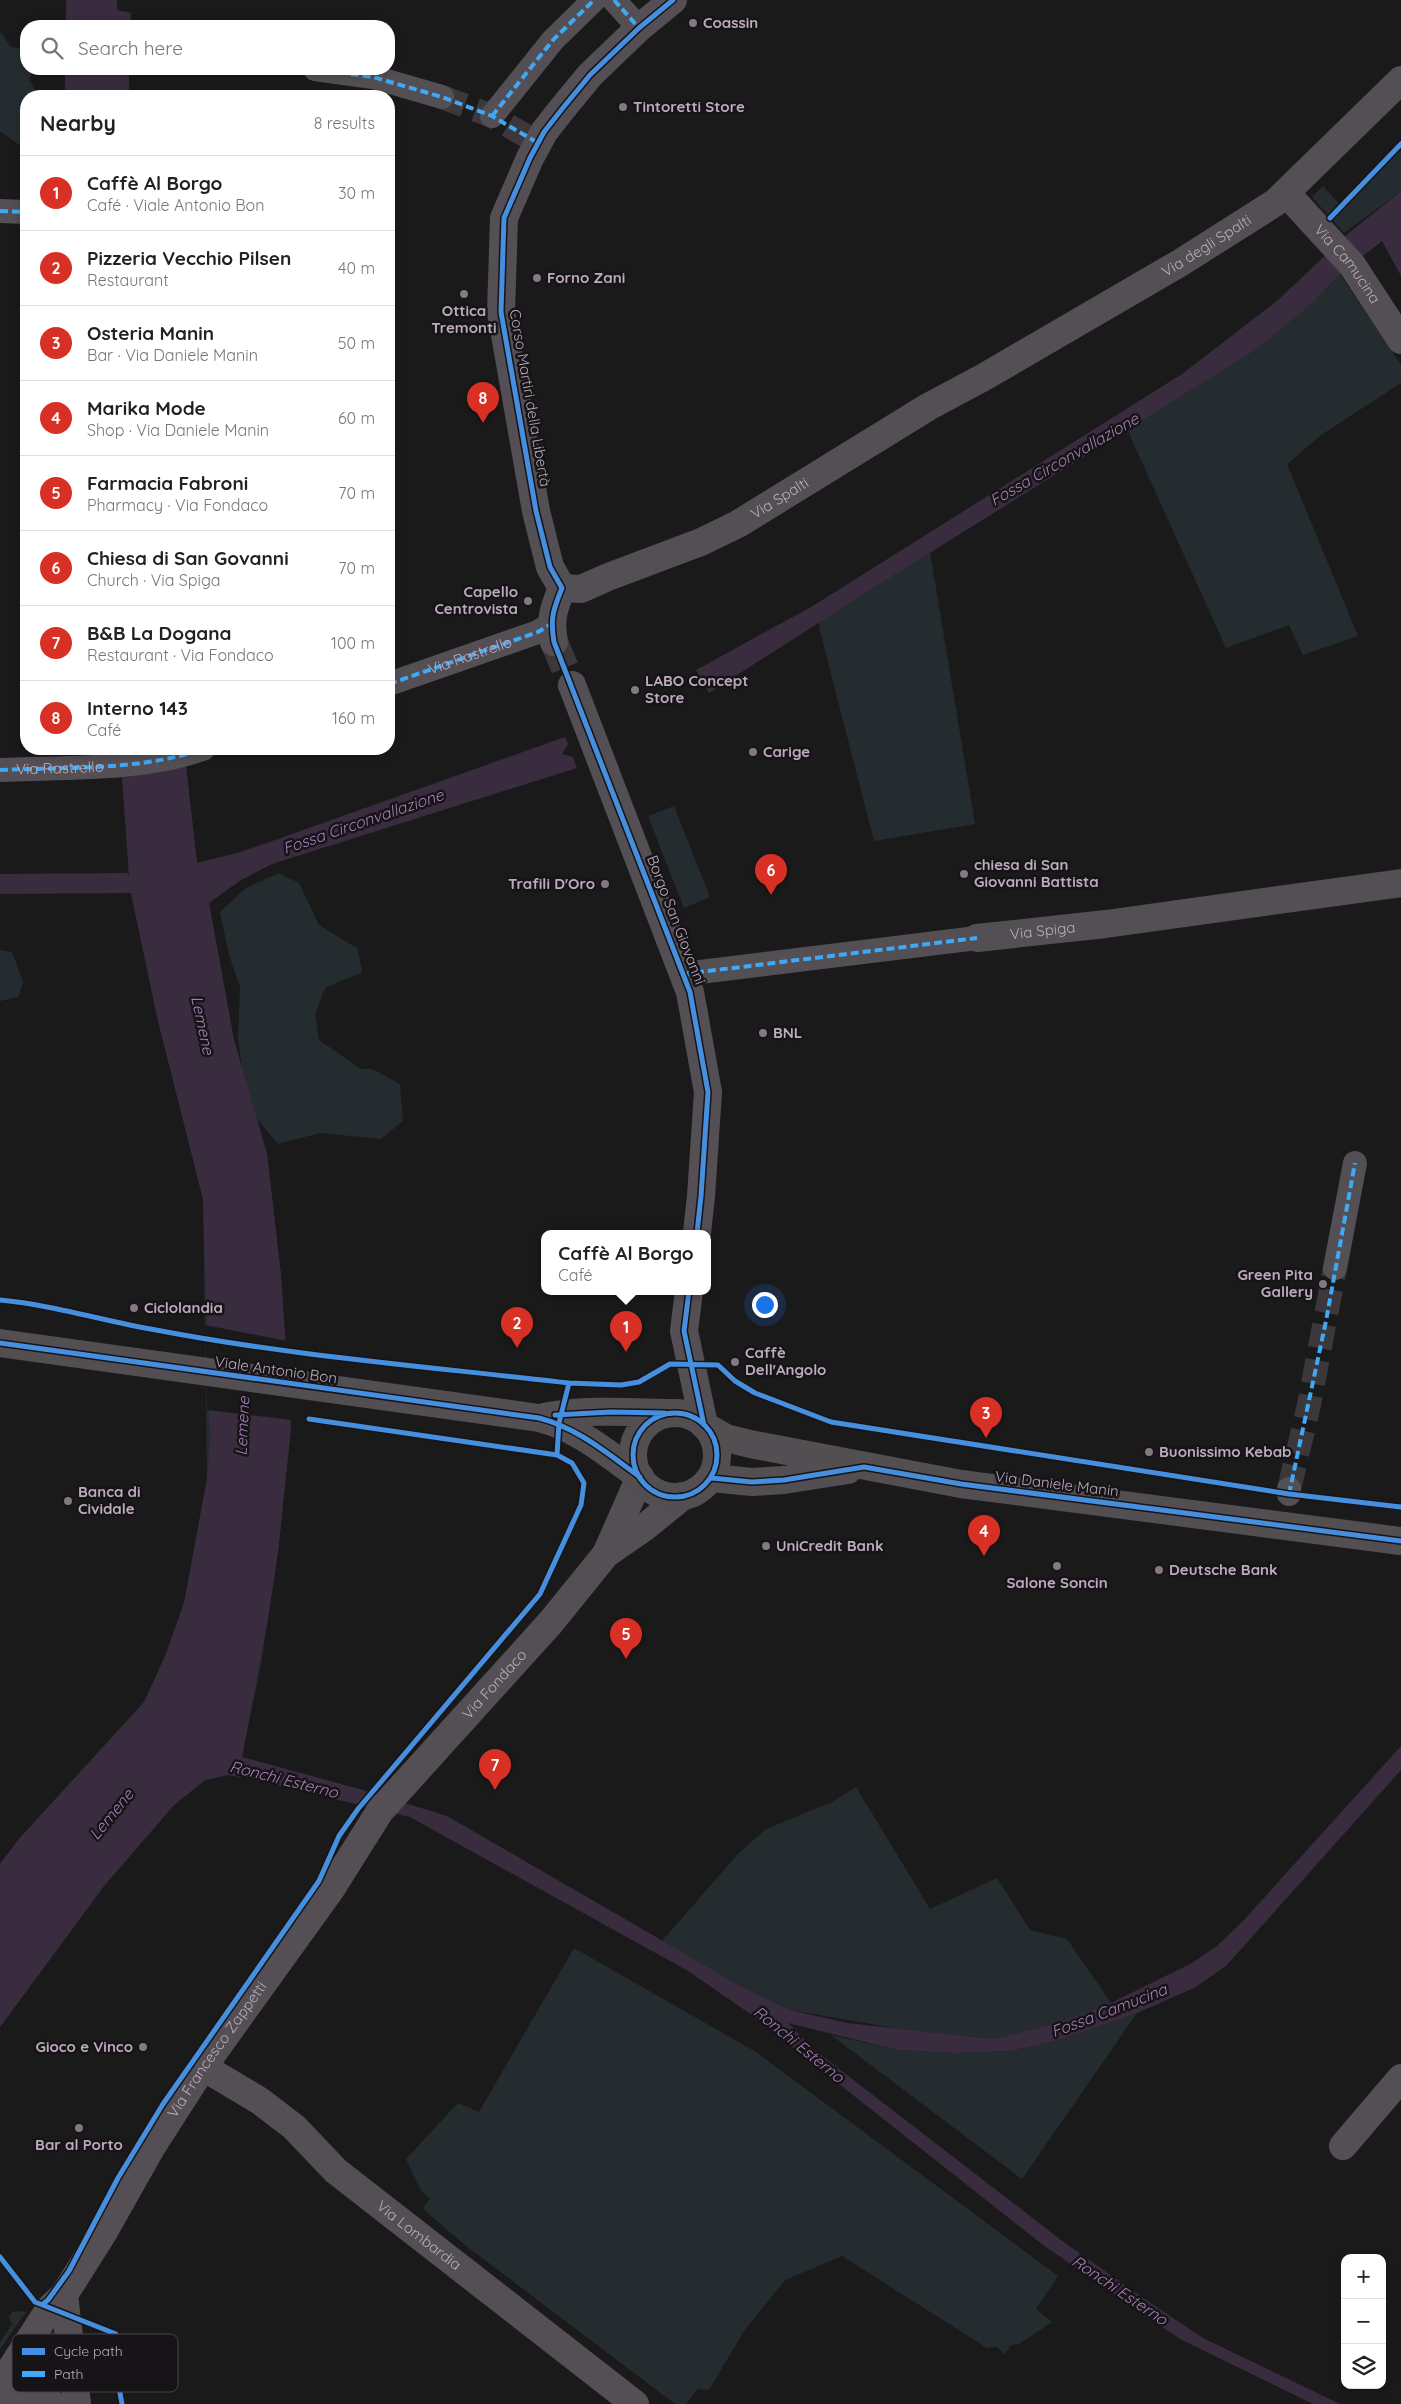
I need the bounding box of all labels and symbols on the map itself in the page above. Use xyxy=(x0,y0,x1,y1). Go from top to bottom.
place label: Coassin xyxy=(703,13,758,32)
marker: Coassin xyxy=(687,17,699,29)
place label: Tintoretti Store xyxy=(633,97,745,116)
marker: Tintoretti Store xyxy=(617,101,629,113)
street label: Via degli Spalti xyxy=(1158,210,1255,281)
street label: Via Camucina xyxy=(1310,220,1385,307)
place label: Forno Zani xyxy=(547,268,625,287)
marker: Forno Zani xyxy=(531,272,543,284)
marker: Ottica Tremonti xyxy=(458,288,470,300)
place label: Ottica Tremonti xyxy=(431,301,497,337)
street label: Corso Martiri della Libertà xyxy=(506,308,555,488)
pin: 8 xyxy=(467,382,499,423)
water label: Fossa Circonvallazione xyxy=(986,408,1143,510)
street label: Via Spalti xyxy=(747,473,812,523)
place label: Capello Centrovista xyxy=(434,582,518,618)
marker: Capello Centrovista xyxy=(522,595,534,607)
street label: Via Rastrello xyxy=(426,632,514,679)
place label: LABO Concept Store xyxy=(645,671,748,707)
marker: LABO Concept Store xyxy=(629,684,641,696)
place label: Carige xyxy=(763,742,810,761)
marker: Carige xyxy=(747,746,759,758)
street label: Via Rastrello xyxy=(16,757,104,778)
water label: Fossa Circonvallazione xyxy=(280,784,447,858)
street label: Borgo San Giovanni xyxy=(643,852,710,987)
pin: 6 xyxy=(755,854,787,895)
place label: chiesa di San Giovanni Battista xyxy=(974,855,1099,891)
marker: chiesa di San Giovanni Battista xyxy=(958,868,970,880)
place label: Trafili D'Oro xyxy=(508,874,595,893)
marker: Trafili D'Oro xyxy=(599,878,611,890)
street label: Via Spiga xyxy=(1009,917,1076,943)
water label: Lemene xyxy=(187,994,219,1057)
place label: BNL xyxy=(773,1023,802,1042)
marker: BNL xyxy=(757,1027,769,1039)
place label: Green Pita Gallery xyxy=(1237,1265,1313,1301)
marker: Green Pita Gallery xyxy=(1317,1278,1329,1290)
your location xyxy=(752,1292,778,1318)
place label: Ciclolandia xyxy=(144,1298,223,1317)
marker: Ciclolandia xyxy=(128,1302,140,1314)
pin: 2 xyxy=(501,1307,533,1348)
pin: 1 xyxy=(610,1311,642,1352)
place label: Caffè Dell'Angolo xyxy=(745,1343,826,1379)
street label: Viale Antonio Bon xyxy=(214,1352,338,1387)
marker: Caffè Dell'Angolo xyxy=(729,1356,741,1368)
water label: Lemene xyxy=(230,1395,254,1456)
pin: 3 xyxy=(970,1397,1002,1438)
place label: Buonissimo Kebab xyxy=(1159,1442,1291,1461)
marker: Buonissimo Kebab xyxy=(1143,1446,1155,1458)
street label: Via Daniele Manin xyxy=(994,1466,1120,1501)
place label: Banca di Cividale xyxy=(78,1482,141,1518)
marker: Banca di Cividale xyxy=(62,1495,74,1507)
pin: 4 xyxy=(968,1515,1000,1556)
place label: UniCredit Bank xyxy=(776,1536,884,1555)
marker: UniCredit Bank xyxy=(760,1540,772,1552)
marker: Salone Soncin xyxy=(1051,1560,1063,1572)
place label: Deutsche Bank xyxy=(1169,1560,1278,1579)
marker: Deutsche Bank xyxy=(1153,1564,1165,1576)
place label: Salone Soncin xyxy=(1006,1573,1108,1592)
pin: 5 xyxy=(610,1618,642,1659)
street label: Via Fondaco xyxy=(458,1645,531,1723)
pin: 7 xyxy=(479,1749,511,1790)
water label: Ronchi Esterno xyxy=(228,1756,341,1802)
water label: Lemene xyxy=(85,1784,138,1843)
street label: Via Francesco Zappetti xyxy=(163,1978,270,2121)
water label: Fossa Camucina xyxy=(1048,1978,1171,2041)
water label: Ronchi Esterno xyxy=(750,2001,849,2087)
place label: Gioco e Vinco xyxy=(35,2037,133,2056)
marker: Gioco e Vinco xyxy=(137,2041,149,2053)
marker: Bar al Porto xyxy=(73,2122,85,2134)
place label: Bar al Porto xyxy=(35,2135,123,2154)
street label: Via Lombardia xyxy=(373,2196,465,2274)
water label: Ronchi Esterno xyxy=(1068,2251,1173,2330)
legend xyxy=(12,2334,178,2392)
text: Cycle path xyxy=(54,2342,123,2360)
text: Path xyxy=(54,2365,83,2383)

